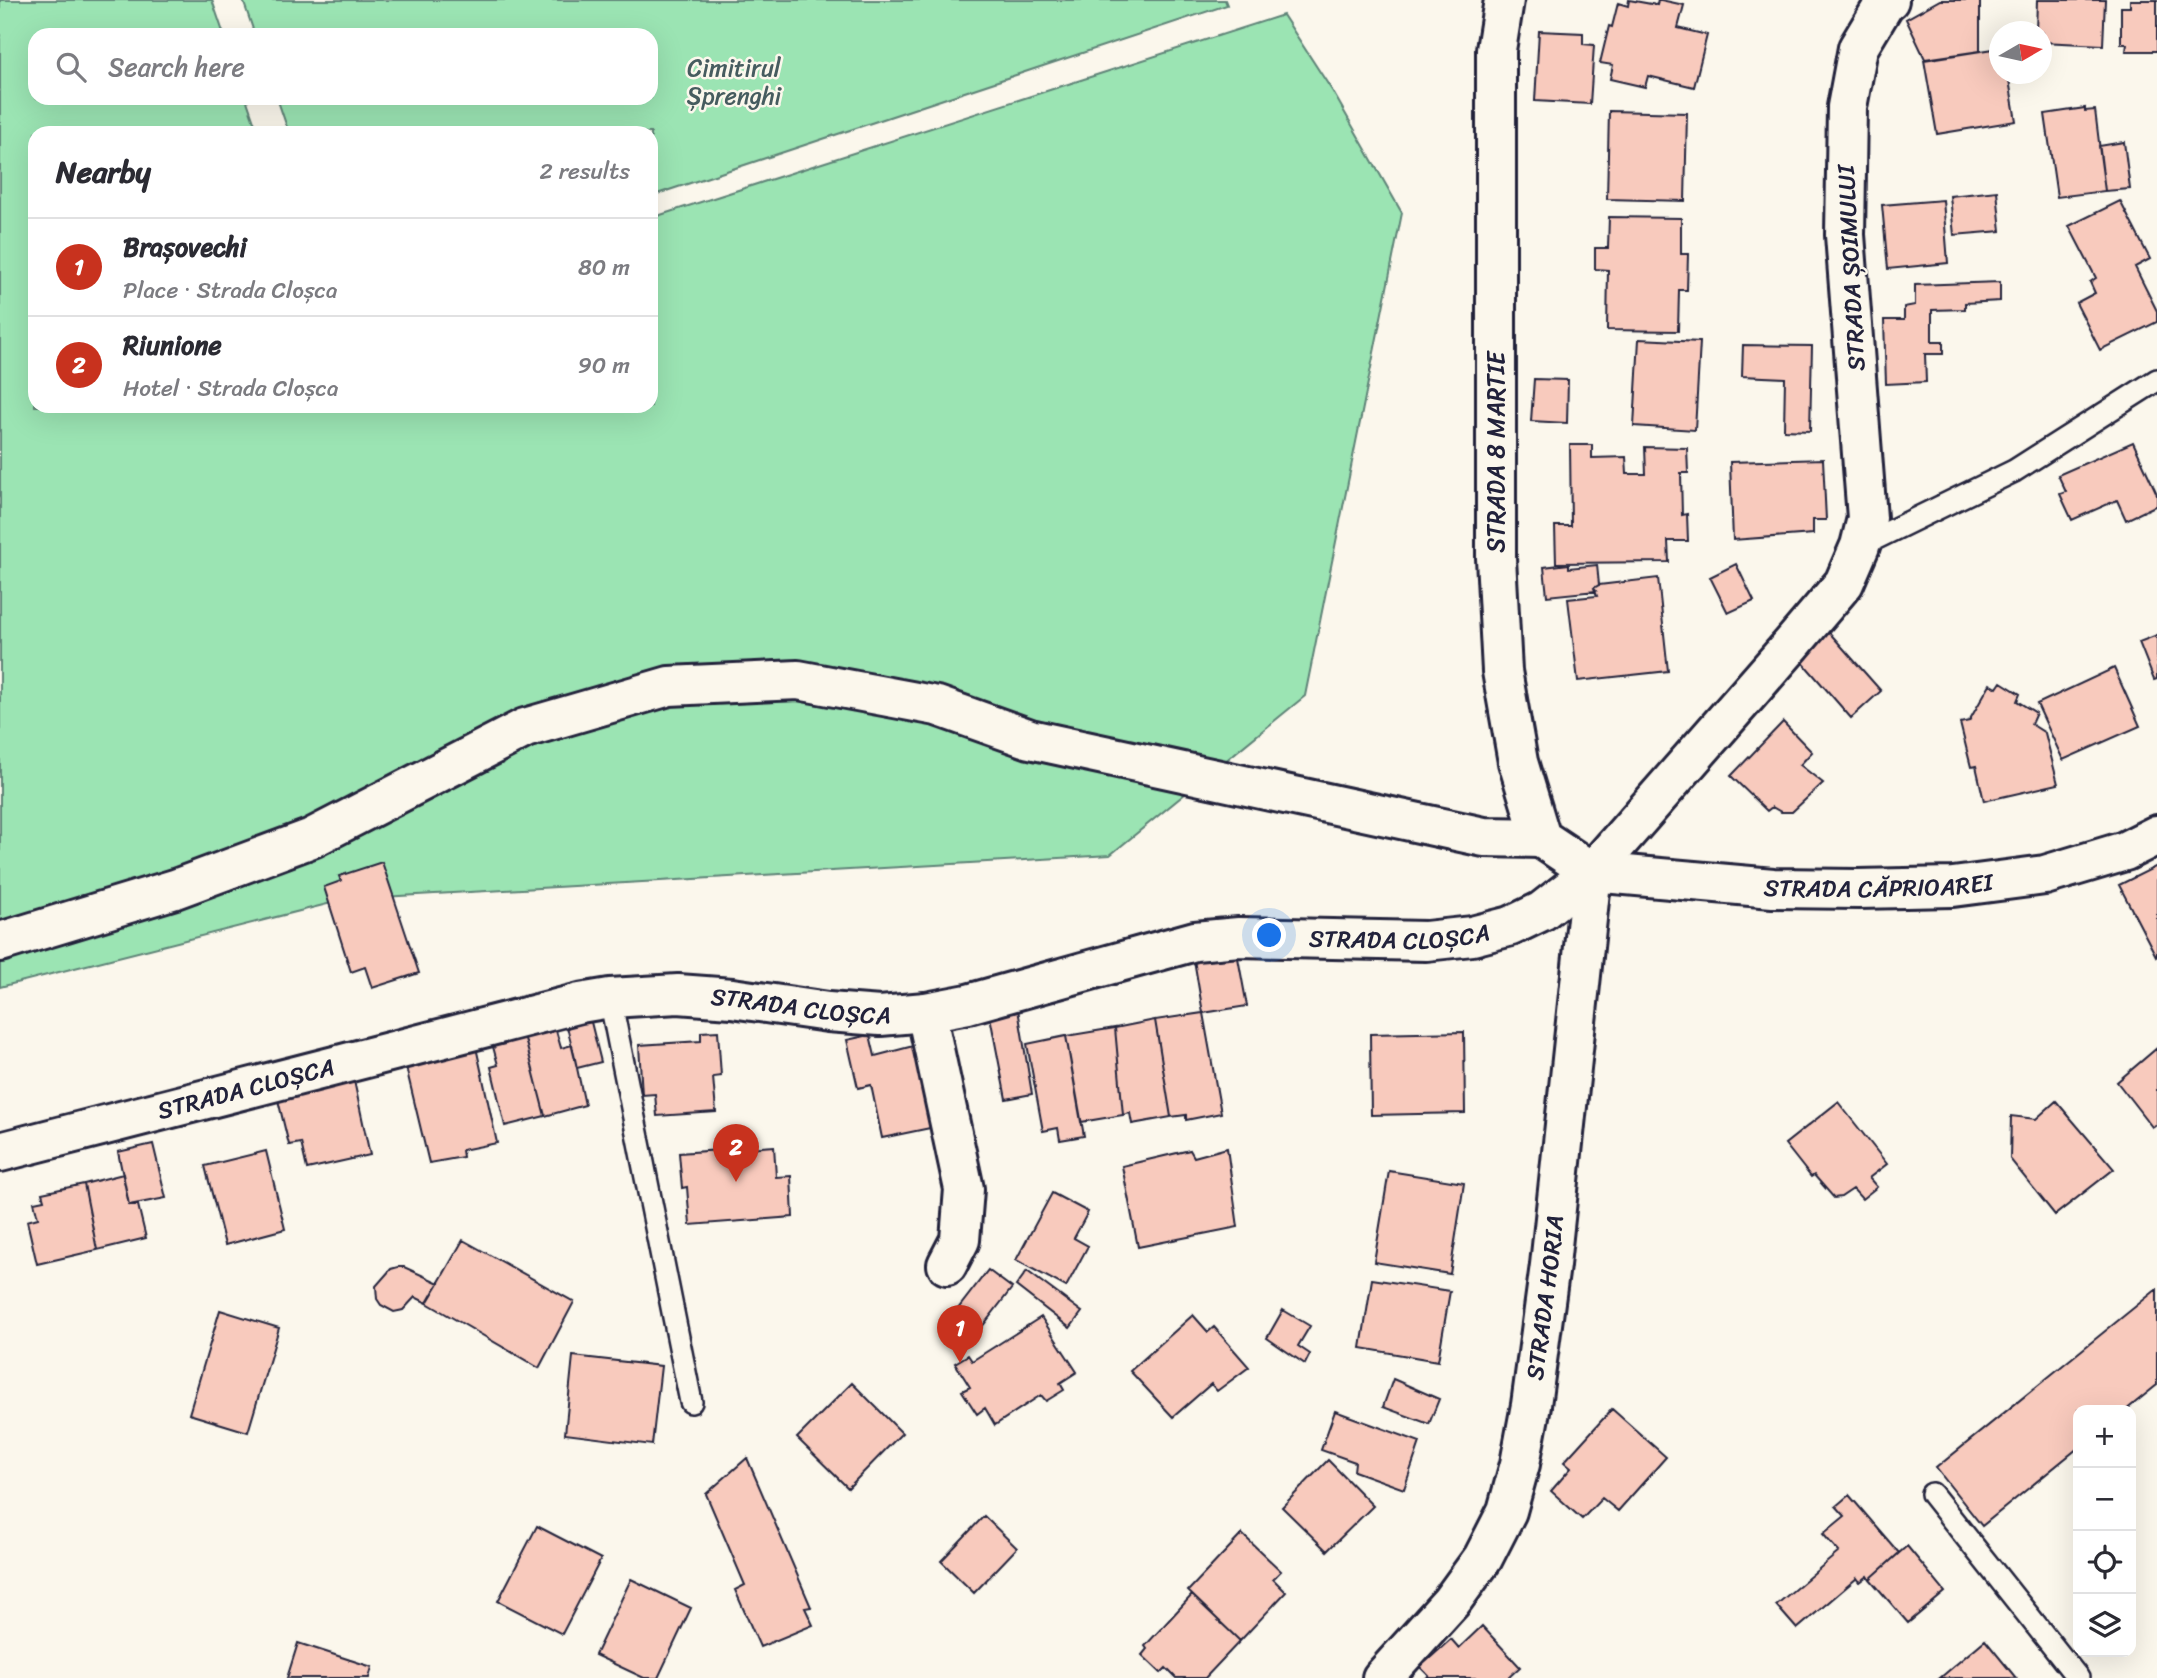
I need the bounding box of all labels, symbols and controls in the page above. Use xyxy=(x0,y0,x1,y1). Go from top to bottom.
north arrow xyxy=(1989,21,2052,84)
search box xyxy=(28,28,658,105)
text: Search here xyxy=(108,44,245,90)
park label: Cimitirul Șprenghi xyxy=(687,47,783,117)
icon: search xyxy=(52,48,90,86)
text: Nearby xyxy=(56,145,151,199)
text: 2 results xyxy=(539,151,630,192)
street label: STRADA ȘOIMULUI xyxy=(1825,162,1877,372)
text: Brașovechi xyxy=(123,224,247,270)
text: 1 xyxy=(74,247,84,288)
text: 80 m xyxy=(578,247,630,288)
text: Place · Strada Cloșca xyxy=(123,270,338,311)
text: Riunione xyxy=(123,322,222,368)
text: 2 xyxy=(72,345,86,386)
text: 90 m xyxy=(578,345,630,386)
street label: STRADA 8 MARTIE xyxy=(1475,350,1517,553)
text: Hotel · Strada Cloșca xyxy=(123,368,339,409)
street label: STRADA CĂPRIOAREI xyxy=(1762,861,1997,910)
street label: STRADA CLOȘCA xyxy=(1308,911,1495,962)
your location xyxy=(1252,918,1286,952)
street label: STRADA CLOȘCA xyxy=(709,975,893,1037)
street label: STRADA CLOȘCA xyxy=(153,1046,339,1132)
pin: 2 xyxy=(713,1124,759,1182)
street label: STRADA HORIA xyxy=(1514,1213,1576,1383)
pin: 1 xyxy=(937,1305,983,1363)
map controls xyxy=(2073,1405,2136,1657)
button: + xyxy=(2073,1405,2136,1468)
button: − xyxy=(2073,1468,2136,1531)
button: locate xyxy=(2073,1531,2136,1594)
button: layers xyxy=(2073,1594,2136,1657)

